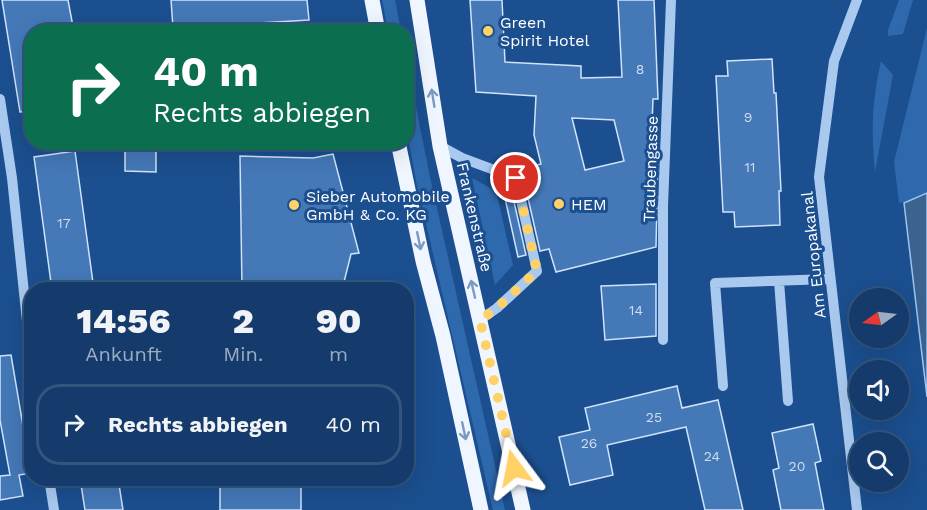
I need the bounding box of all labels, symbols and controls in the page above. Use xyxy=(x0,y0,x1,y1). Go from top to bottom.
place label: Green Spirit Hotel xyxy=(500,13,589,50)
marker: Green Spirit Hotel xyxy=(481,24,495,38)
text: 40 m xyxy=(153,47,259,96)
icon: right xyxy=(54,48,132,126)
house number: 8 xyxy=(636,61,644,77)
one-way arrow xyxy=(427,89,438,109)
text: Rechts abbiegen xyxy=(153,97,371,129)
house number: 9 xyxy=(744,109,752,125)
street label: Traubengasse xyxy=(639,115,662,223)
pin xyxy=(490,152,541,203)
house number: 11 xyxy=(745,159,755,175)
street label: Frankenstraße xyxy=(453,160,496,274)
icon: arrive xyxy=(499,161,532,194)
place label: Sieber Automobile GmbH & Co. KG xyxy=(306,187,450,224)
street label: Am Europakanal xyxy=(797,190,830,320)
place label: HEM xyxy=(571,195,607,214)
marker: HEM xyxy=(552,197,566,211)
marker: Sieber Automobile GmbH & Co. KG xyxy=(287,198,301,212)
house number: 17 xyxy=(57,215,71,231)
one-way arrow xyxy=(414,231,425,250)
one-way arrow xyxy=(467,280,478,299)
north arrow xyxy=(849,288,909,348)
map controls xyxy=(849,288,909,492)
text: 14:56 xyxy=(77,300,171,342)
text: 2 xyxy=(232,300,254,342)
text: 90 xyxy=(316,300,361,342)
house number: 14 xyxy=(629,302,643,318)
text: Ankunft xyxy=(85,342,162,366)
text: Min. xyxy=(223,342,263,366)
text: m xyxy=(329,342,348,366)
button: sound xyxy=(849,360,909,420)
icon: right xyxy=(57,408,90,441)
house number: 25 xyxy=(646,409,662,425)
text: Rechts abbiegen xyxy=(108,412,288,437)
text: 40 m xyxy=(325,412,381,437)
one-way arrow xyxy=(458,421,470,440)
button: search xyxy=(849,432,909,492)
house number: 26 xyxy=(581,435,597,451)
position arrow xyxy=(482,436,546,500)
house number: 24 xyxy=(704,448,720,464)
house number: 20 xyxy=(789,458,805,474)

